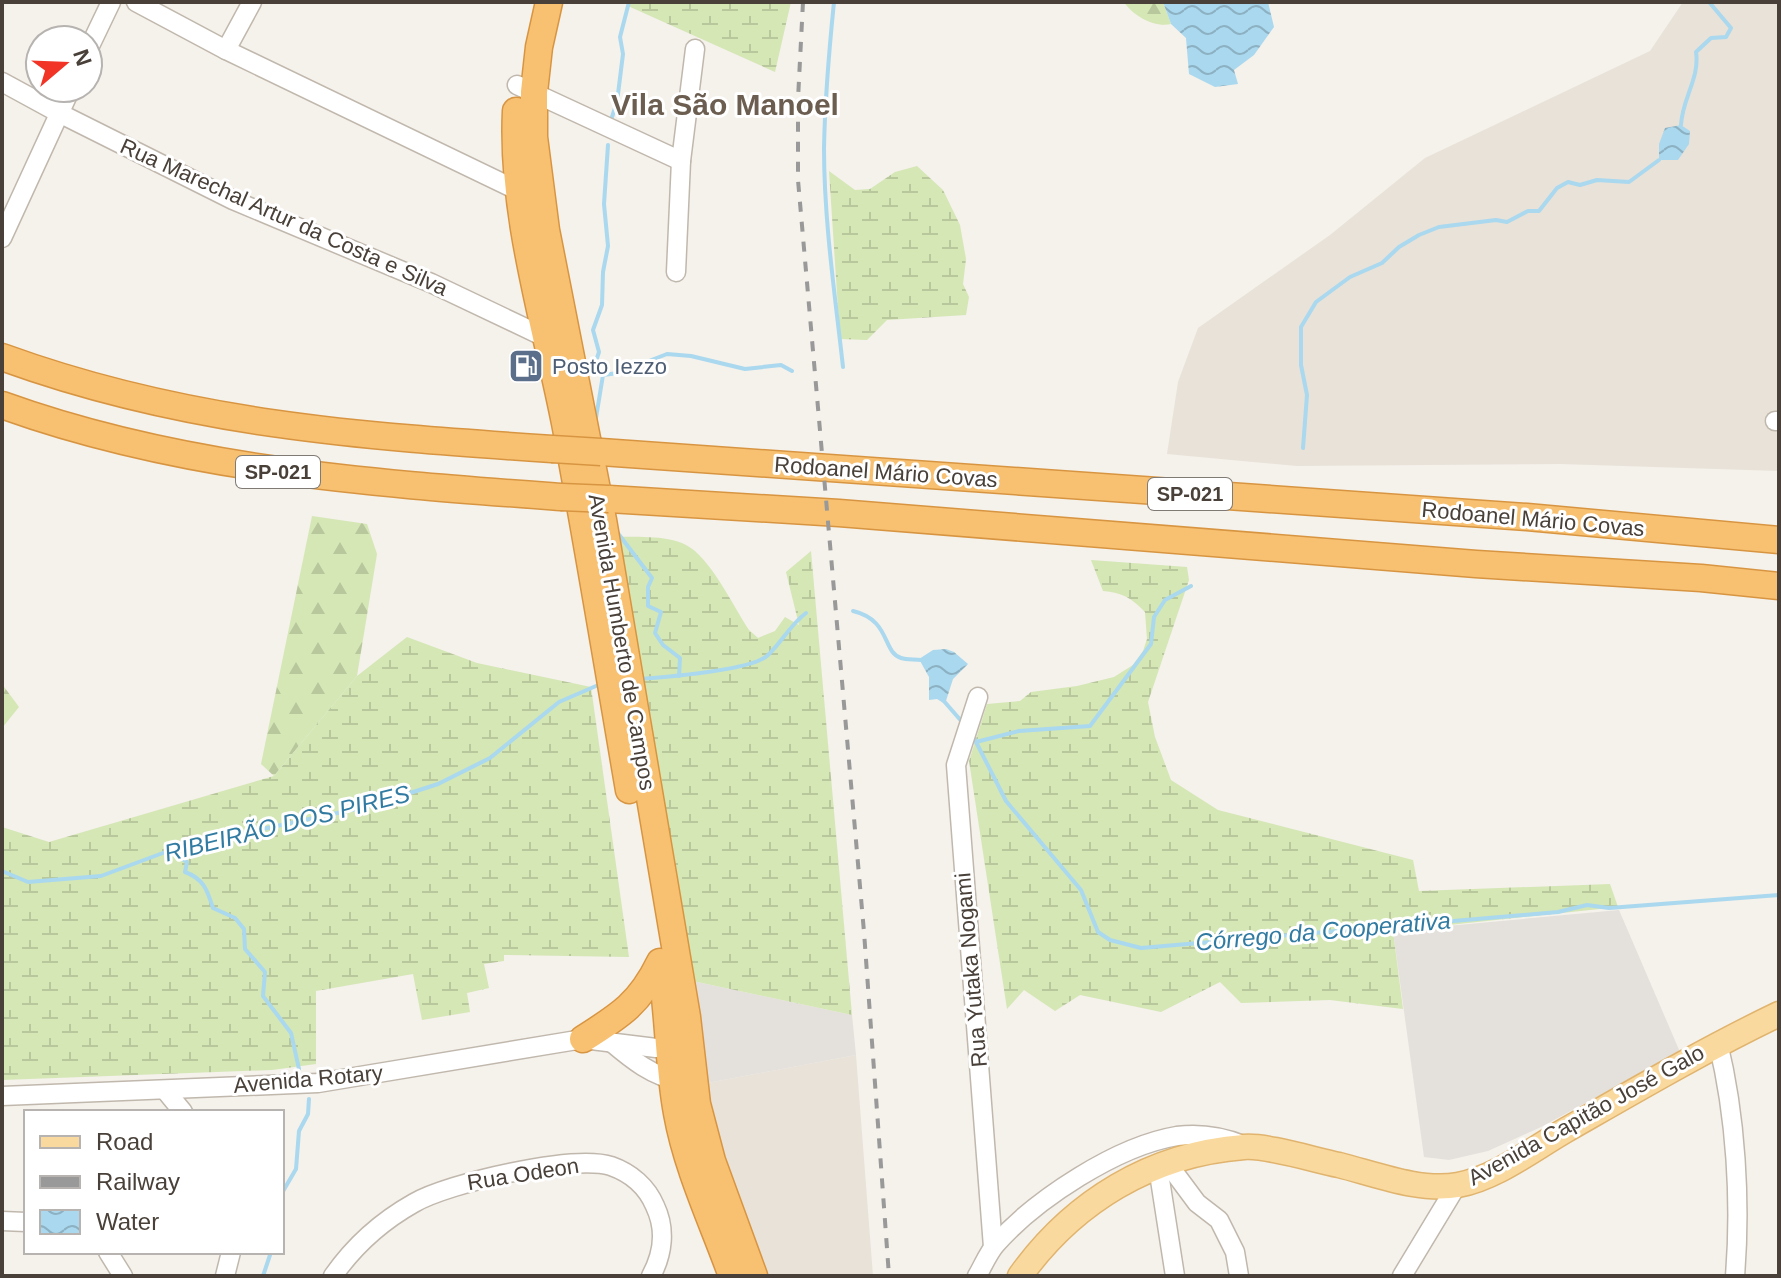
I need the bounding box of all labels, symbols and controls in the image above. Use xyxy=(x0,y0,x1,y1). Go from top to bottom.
north arrow xyxy=(24,24,104,104)
text: N xyxy=(68,46,97,69)
district label: Vila São Manoel xyxy=(611,88,839,121)
street label: Rua Marechal Artur da Costa e Silva xyxy=(116,133,452,301)
fuel station icon: Posto Iezzo xyxy=(507,347,545,385)
place label: Posto Iezzo xyxy=(552,354,667,379)
street label: Rodoanel Mário Covas xyxy=(774,452,998,492)
road number: SP-021 xyxy=(236,456,320,488)
road number: SP-021 xyxy=(1148,478,1232,510)
street label: Avenida Humberto de Campos xyxy=(584,492,660,792)
street label: Rodoanel Mário Covas xyxy=(1420,497,1646,541)
water label: RIBEIRÃO DOS PIRES xyxy=(161,779,413,867)
street label: Rua Yutaka Nogami xyxy=(950,872,992,1068)
water label: Córrego da Cooperativa xyxy=(1194,906,1452,956)
street label: Avenida Capitão José Galo xyxy=(1464,1040,1708,1190)
street label: Avenida Rotary xyxy=(232,1060,384,1098)
legend xyxy=(24,1110,284,1254)
text: Road xyxy=(96,1128,153,1155)
street label: Rua Odeon xyxy=(465,1153,581,1195)
text: Railway xyxy=(96,1168,180,1195)
text: Water xyxy=(96,1208,159,1235)

